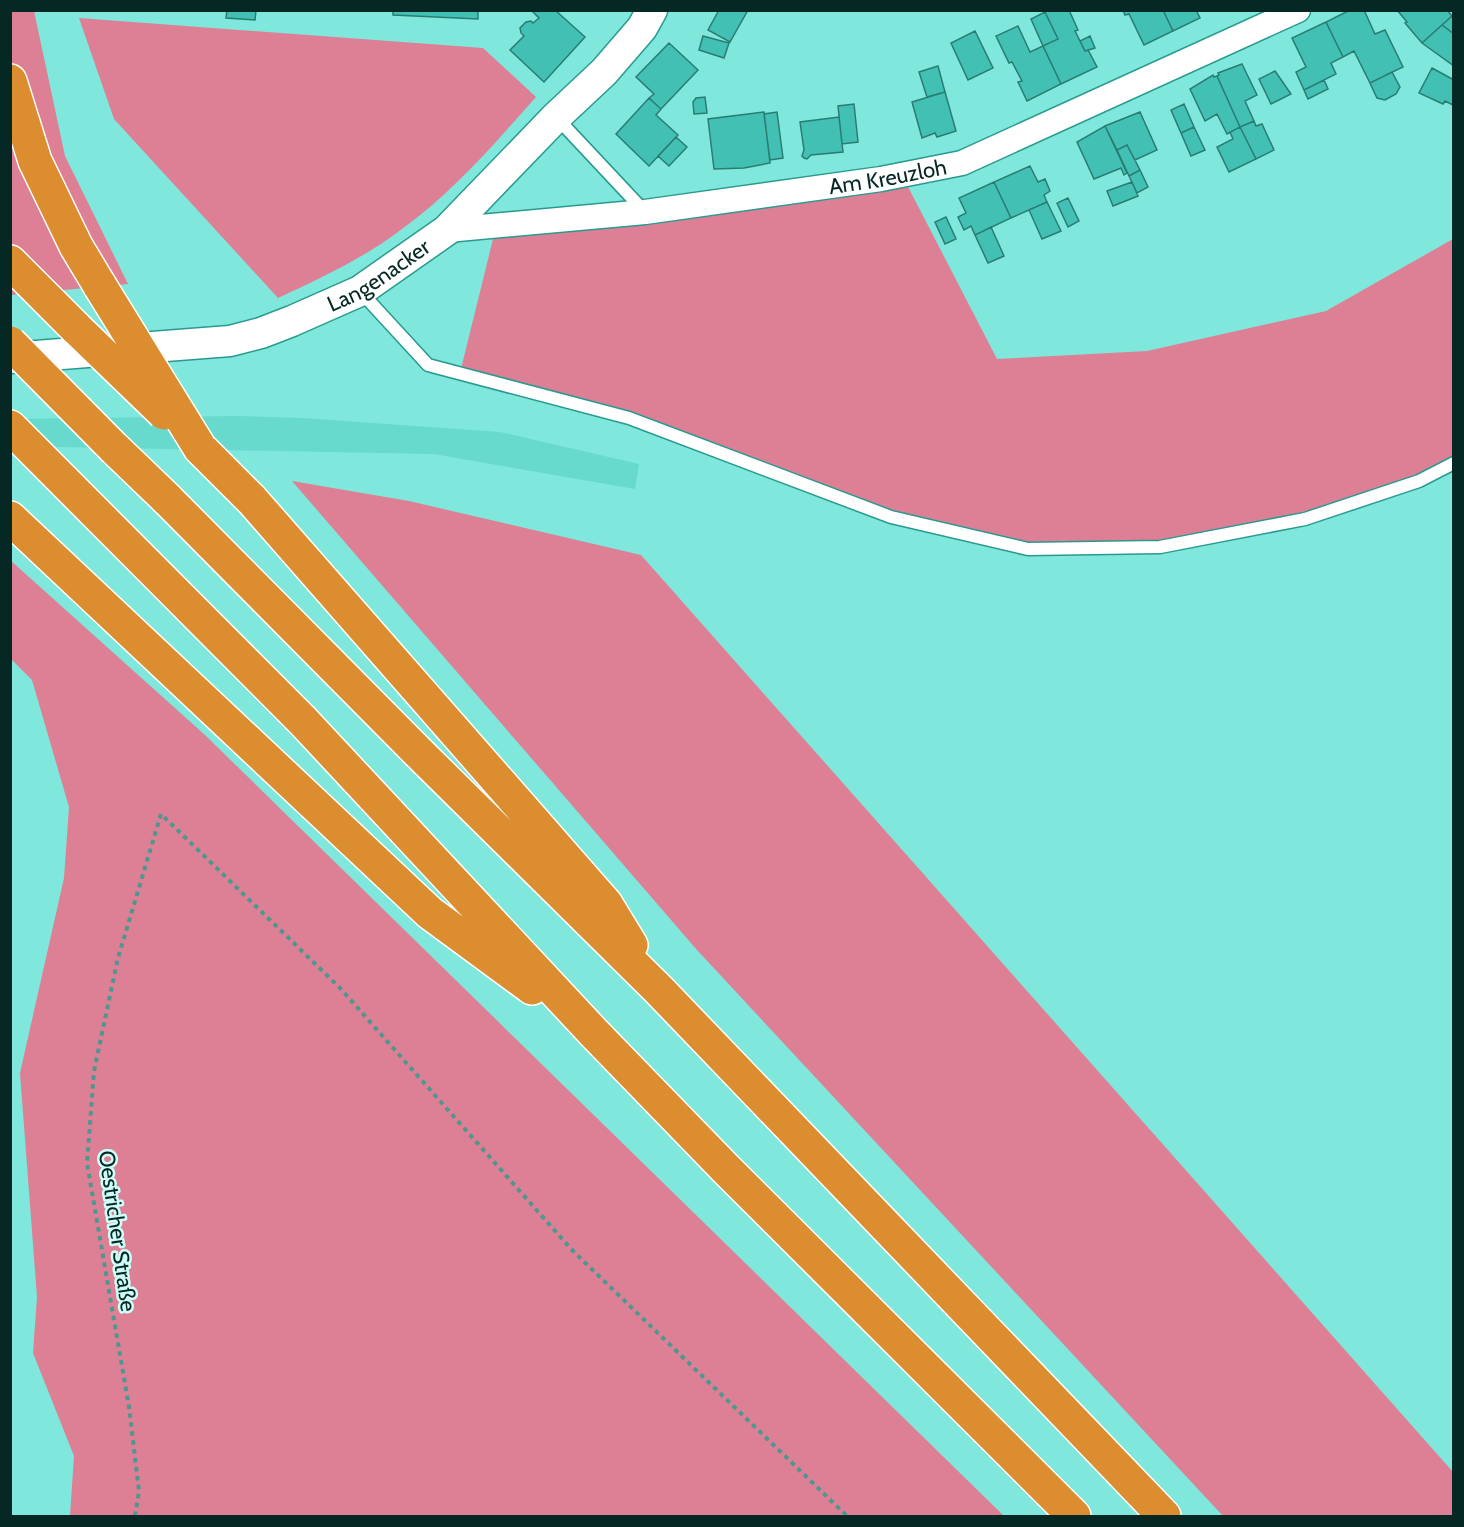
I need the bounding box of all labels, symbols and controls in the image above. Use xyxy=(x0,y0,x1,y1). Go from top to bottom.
street label: Am Kreuzloh xyxy=(827,153,949,200)
street label: Langenacker xyxy=(323,233,435,318)
street label: Oestricher Straße xyxy=(93,1149,142,1313)

